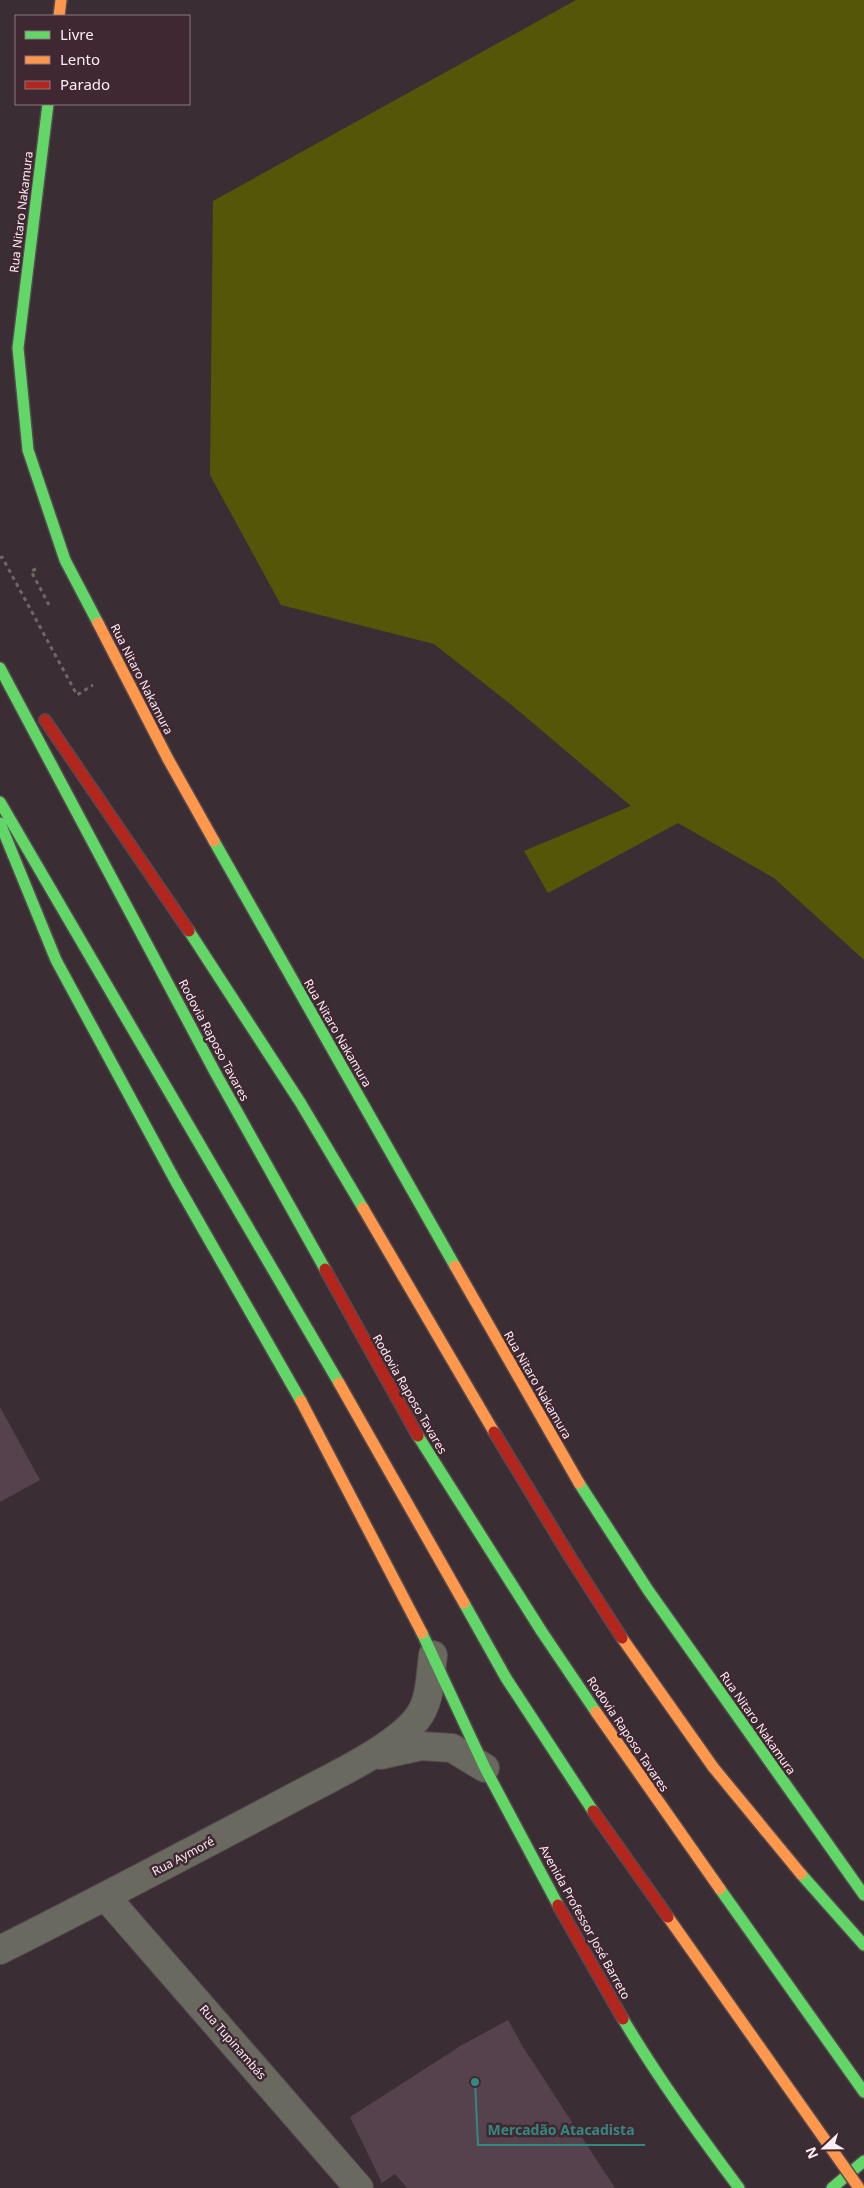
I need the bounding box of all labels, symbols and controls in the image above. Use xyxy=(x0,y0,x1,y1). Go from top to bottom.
legend xyxy=(15,15,190,105)
text: Livre xyxy=(60,24,94,44)
text: Lento xyxy=(60,49,100,69)
text: Parado xyxy=(60,74,110,94)
street label: Rua Nitaro Nakamura xyxy=(5,150,37,274)
street label: Rua Nitaro Nakamura xyxy=(107,621,177,737)
street label: Rodovia Raposo Tavares xyxy=(175,976,253,1104)
street label: Rua Nitaro Nakamura xyxy=(300,976,376,1090)
street label: Rua Nitaro Nakamura xyxy=(500,1328,576,1442)
street label: Rodovia Raposo Tavares xyxy=(369,1331,451,1457)
street label: Rua Nitaro Nakamura xyxy=(716,1668,800,1778)
street label: Rodovia Raposo Tavares xyxy=(583,1673,673,1795)
street label: Rua Aymoré xyxy=(149,1832,217,1880)
street label: Avenida Professor José Barreto xyxy=(535,1842,635,2002)
street label: Rua Tupinambás xyxy=(196,2001,270,2083)
callout: Mercadão Atacadista xyxy=(478,2116,645,2145)
text: Mercadão Atacadista xyxy=(487,2120,635,2139)
north arrow xyxy=(799,2123,849,2173)
text: N xyxy=(801,2144,822,2162)

